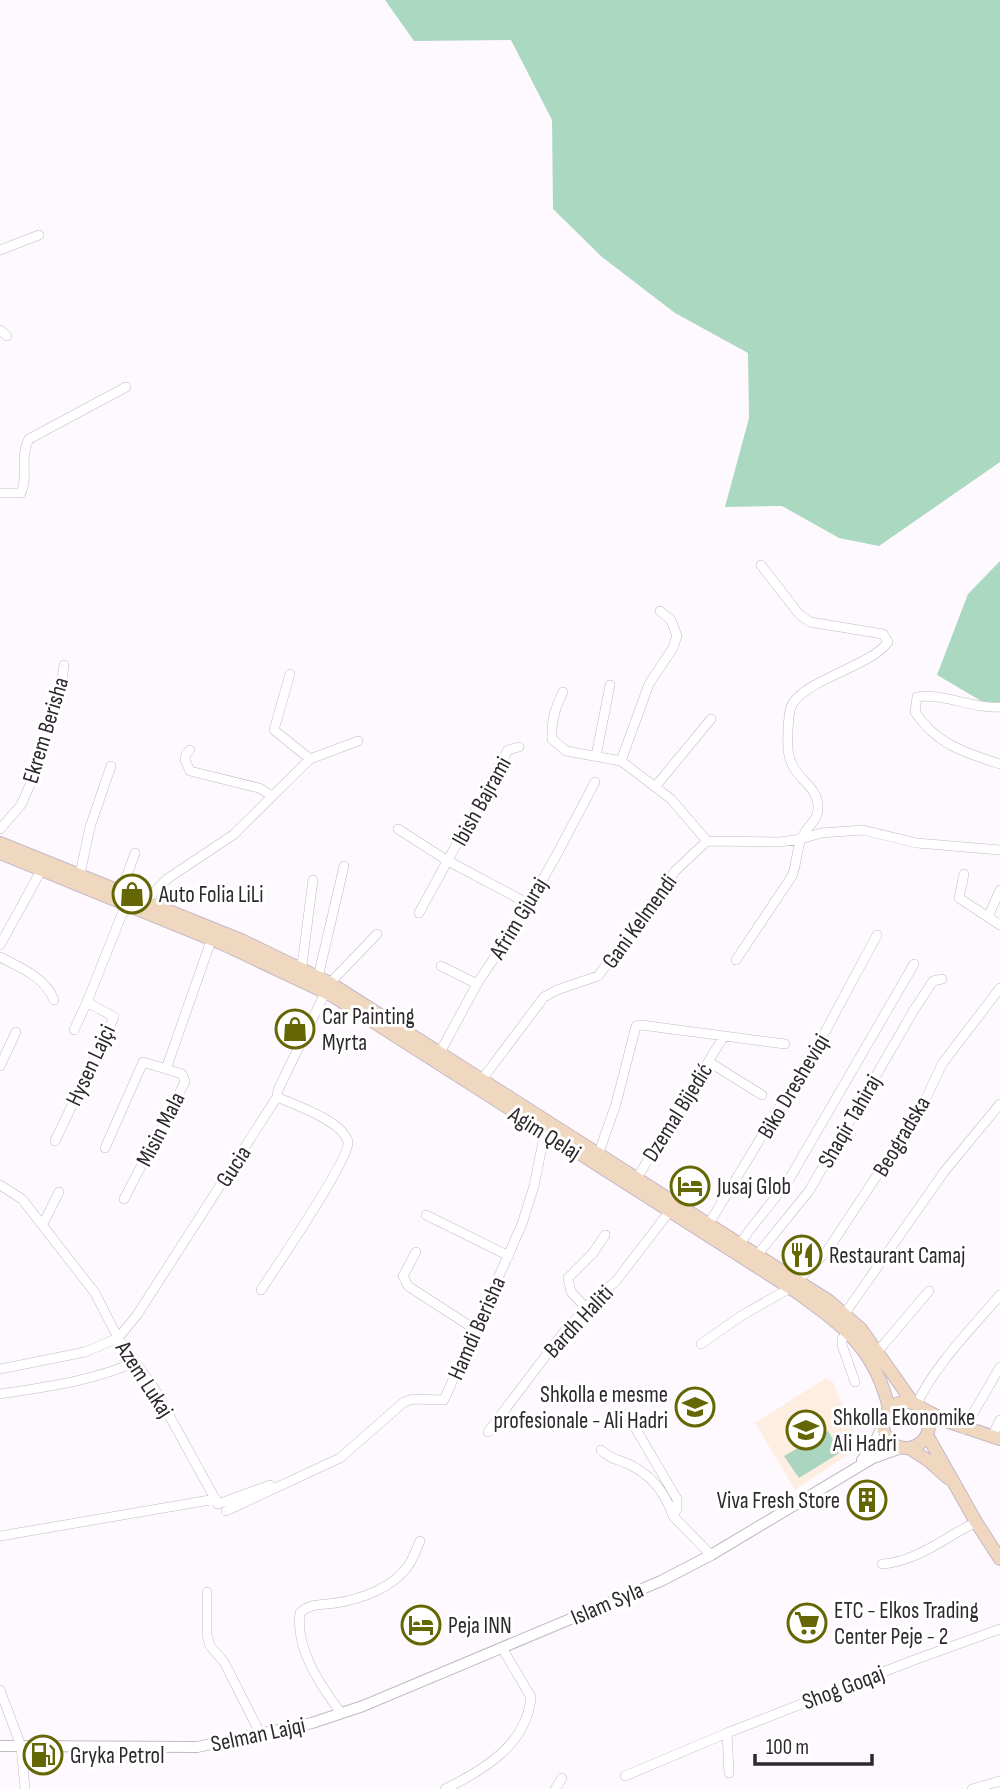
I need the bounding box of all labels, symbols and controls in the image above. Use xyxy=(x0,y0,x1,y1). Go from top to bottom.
street label: Ekrem Berisha xyxy=(17,674,75,787)
street label: Ibish Bajrami xyxy=(446,752,518,851)
street label: Gani Kelmendi xyxy=(596,869,683,974)
shop icon: Auto Folia LiLi xyxy=(111,873,153,915)
street label: Afrim Gjuraj xyxy=(483,873,554,965)
place label: Auto Folia LiLi xyxy=(158,881,264,909)
place label: Car Painting Myrta xyxy=(322,1003,415,1057)
shop icon: Car Painting Myrta xyxy=(274,1008,316,1050)
street label: Hysen Lajçi xyxy=(60,1020,122,1111)
street label: Biko Dresheviqi xyxy=(752,1029,836,1144)
street label: Dzemal Bijedić xyxy=(637,1058,719,1167)
street label: Shaqir Tahiraj xyxy=(812,1070,888,1173)
street label: Misin Mala xyxy=(130,1088,191,1171)
street label: Beogradska xyxy=(867,1091,937,1182)
street label: Agim Qelaj xyxy=(502,1100,586,1167)
street label: Gucia xyxy=(210,1141,257,1192)
hotel icon: Jusaj Glob xyxy=(669,1165,711,1207)
place label: Jusaj Glob xyxy=(716,1173,791,1201)
restaurant icon: Restaurant Camaj xyxy=(781,1234,823,1276)
place label: Restaurant Camaj xyxy=(829,1242,965,1270)
street label: Hamdi Berisha xyxy=(442,1272,512,1384)
street label: Bardh Haliti xyxy=(538,1279,619,1364)
street label: Azem Lukaj xyxy=(109,1335,179,1423)
place label: Shkolla e mesme profesionale - Ali Hadri xyxy=(493,1381,668,1435)
school or university icon: Shkolla e mesme profesionale - Ali Hadri xyxy=(674,1386,716,1428)
place label: Shkolla Ekonomike Ali Hadri xyxy=(832,1404,975,1458)
school or university icon: Shkolla Ekonomike Ali Hadri xyxy=(785,1409,827,1451)
building icon: Viva Fresh Store xyxy=(846,1479,888,1521)
place label: Viva Fresh Store xyxy=(717,1487,840,1515)
street label: Islam Syla xyxy=(567,1576,648,1632)
place label: ETC - Elkos Trading Center Peje - 2 xyxy=(834,1597,979,1651)
supermarket icon: ETC - Elkos Trading Center Peje - 2 xyxy=(786,1602,828,1644)
hotel icon: Peja INN xyxy=(400,1604,442,1646)
place label: Peja INN xyxy=(448,1612,512,1640)
street label: Shog Goqaj xyxy=(798,1660,888,1716)
street label: Selman Lajqi xyxy=(208,1711,308,1759)
scale bar xyxy=(755,1722,872,1766)
fuel station icon: Gryka Petrol xyxy=(22,1734,64,1776)
text: 100 m xyxy=(766,1735,809,1760)
place label: Gryka Petrol xyxy=(70,1742,164,1770)

